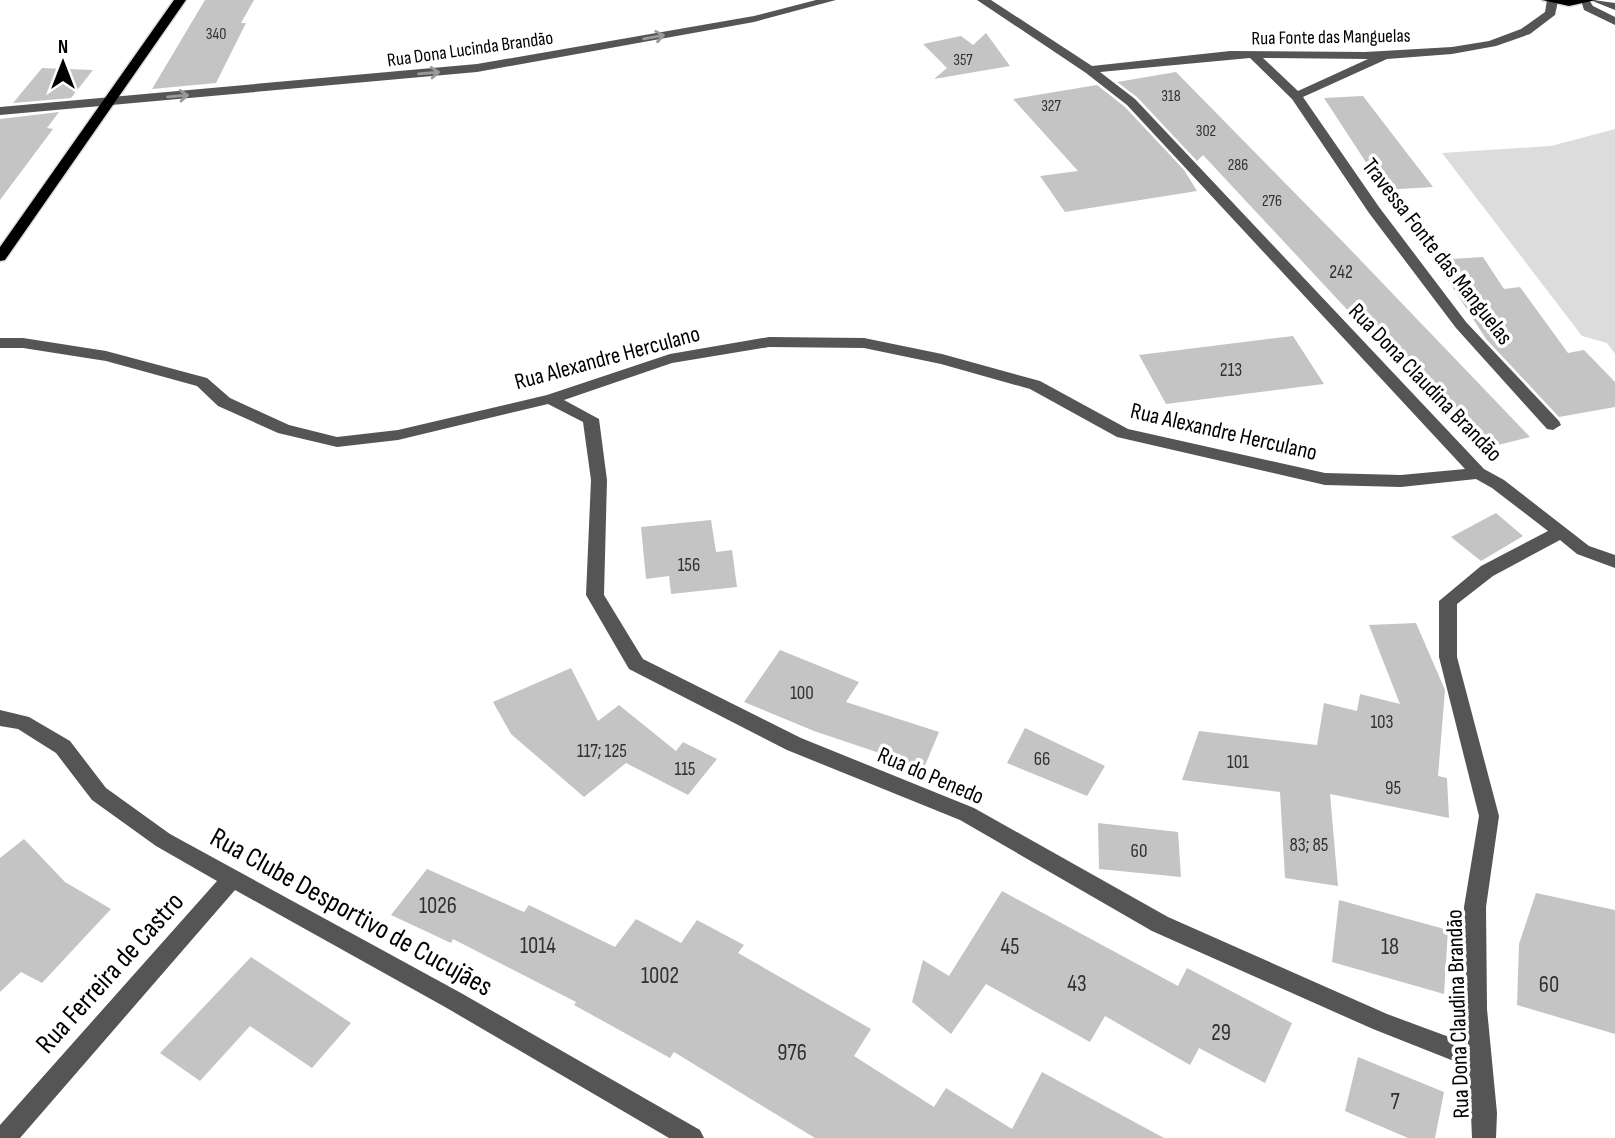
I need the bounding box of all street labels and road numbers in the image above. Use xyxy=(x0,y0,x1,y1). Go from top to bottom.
street label: Rua Fonte das Manguelas xyxy=(1251,25,1411,50)
street label: Rua Dona Lucinda Brandão xyxy=(386,26,555,73)
street label: Travessa Fonte das Manguelas xyxy=(1356,153,1519,350)
street label: Rua Dona Claudina Brandão xyxy=(1343,298,1508,468)
street label: Rua Alexandre Herculano xyxy=(512,320,703,396)
street label: Rua Alexandre Herculano xyxy=(1128,397,1320,467)
street label: Rua do Penedo xyxy=(873,741,988,811)
street label: Rua Clube Desportivo de Cucujães xyxy=(204,821,498,1004)
street label: Rua Ferreira de Castro xyxy=(29,886,191,1060)
street label: Rua Dona Claudina Brandão xyxy=(1440,909,1476,1119)

